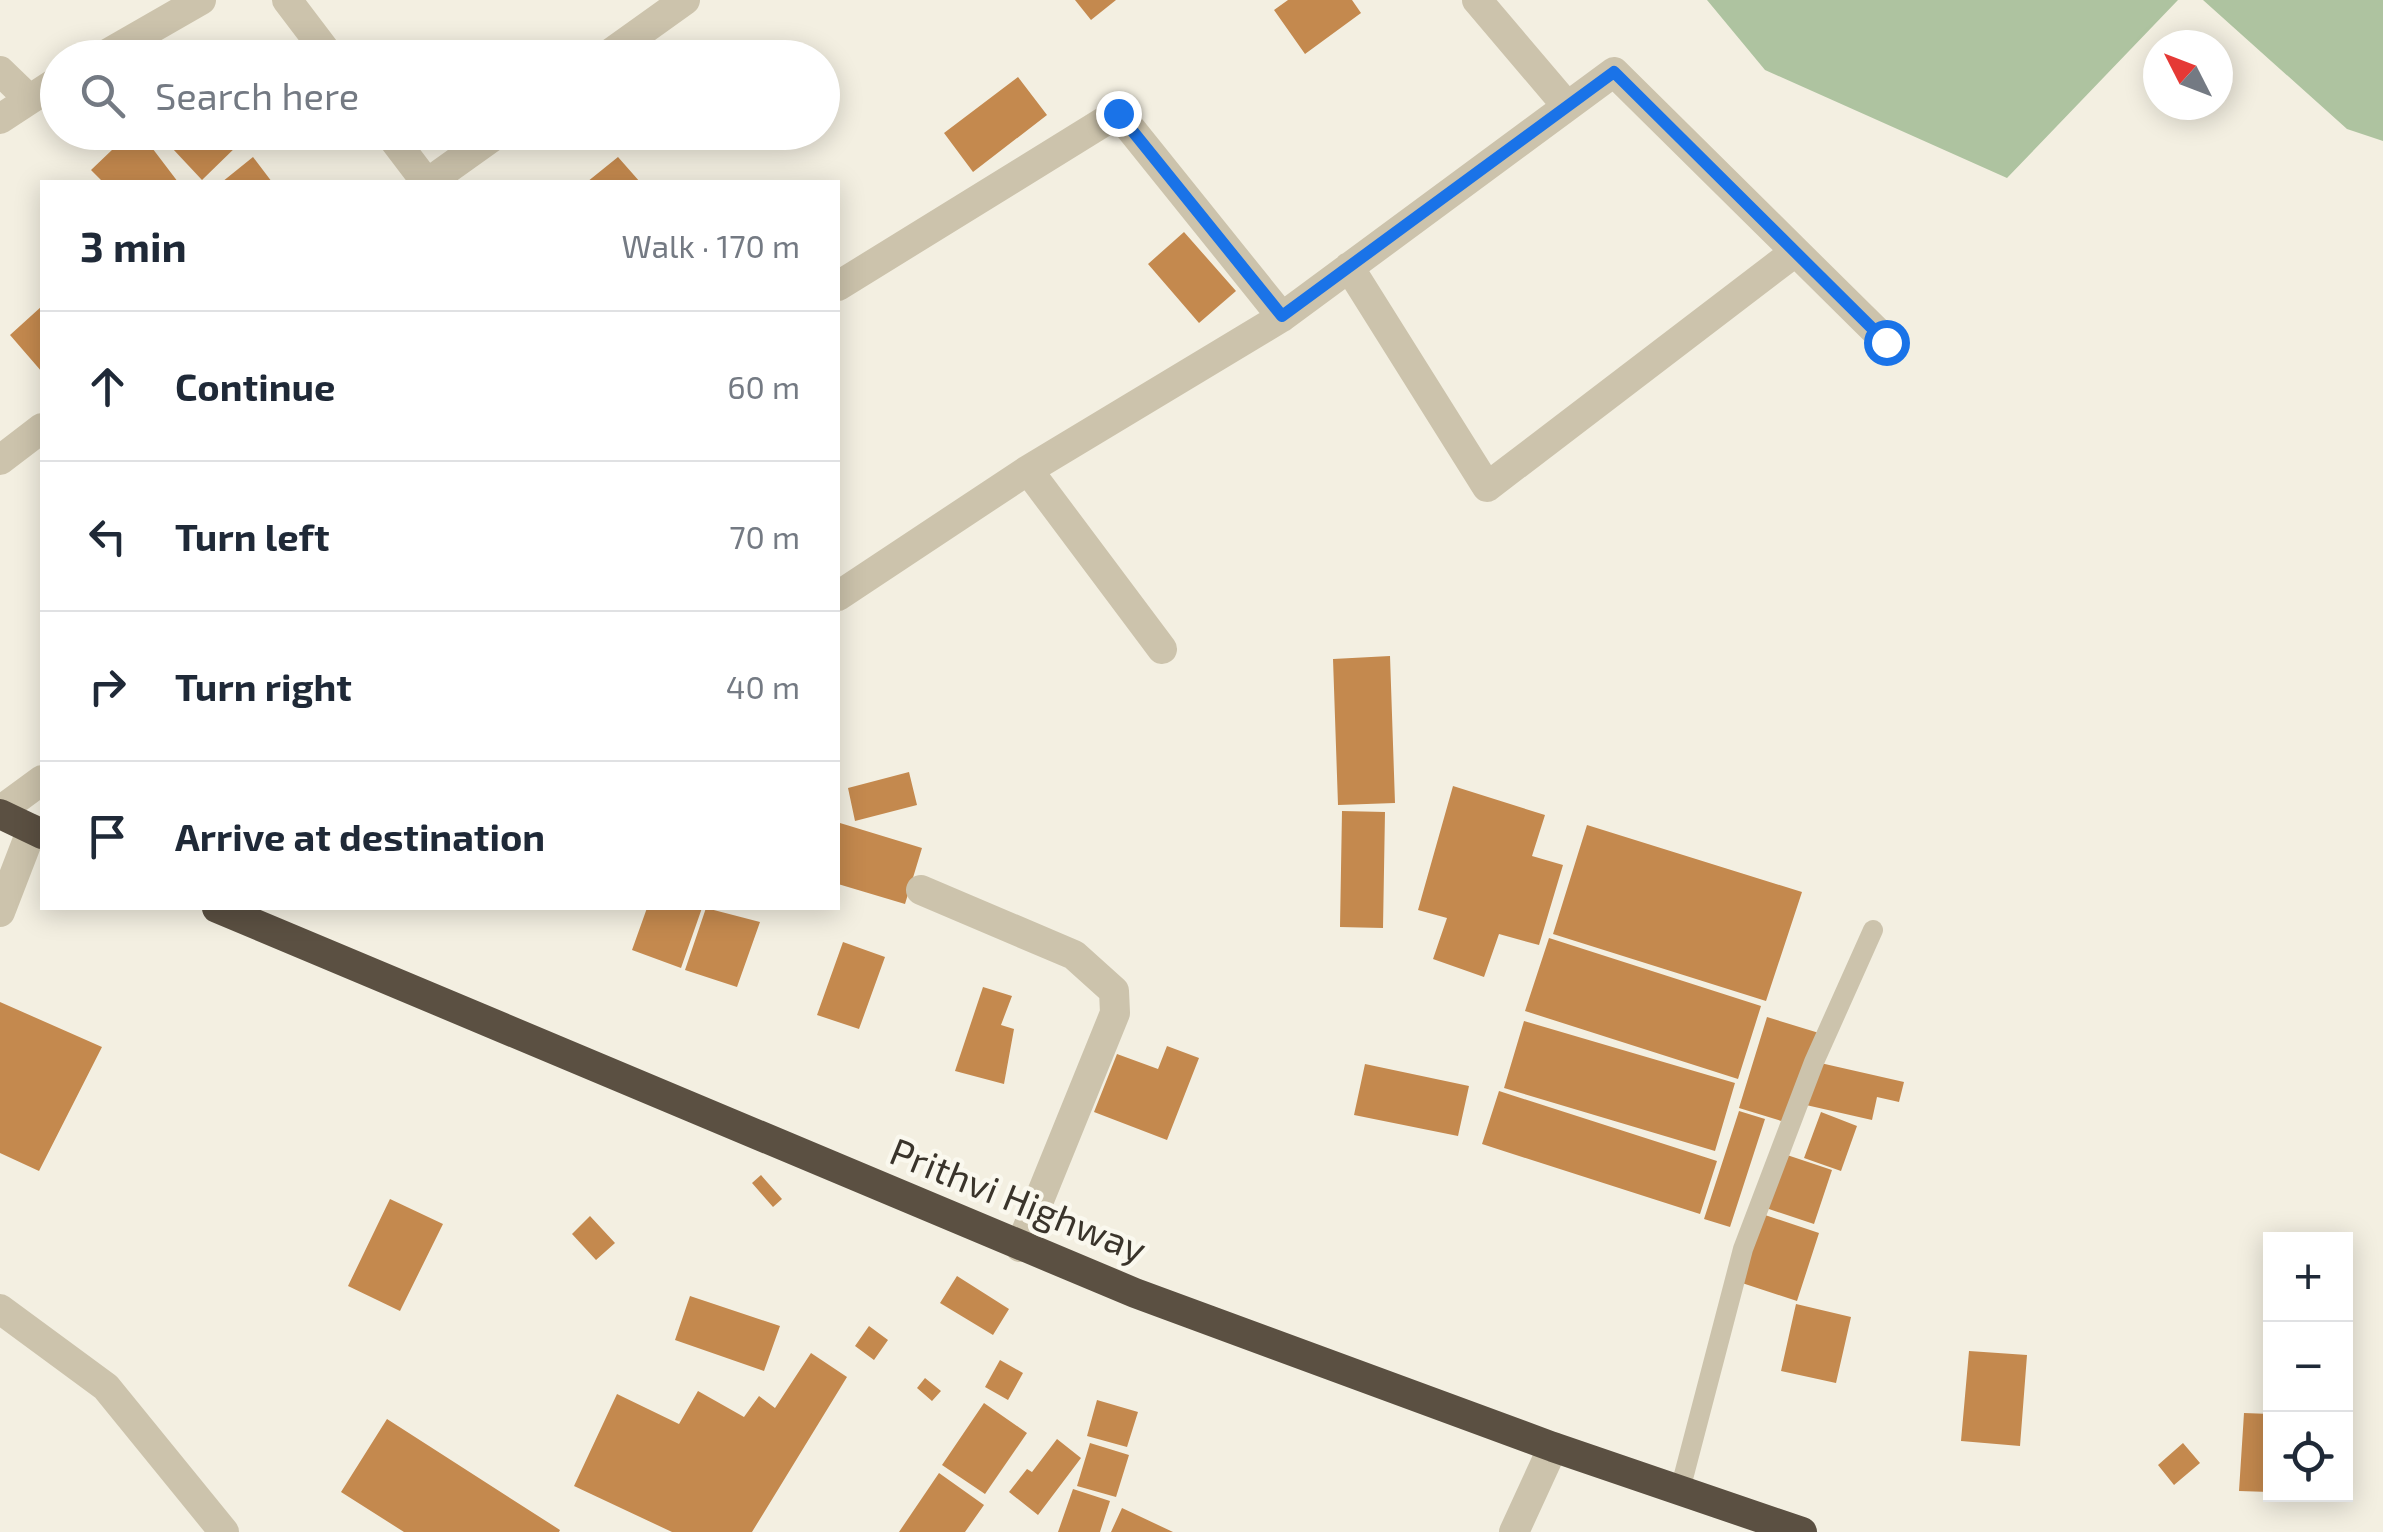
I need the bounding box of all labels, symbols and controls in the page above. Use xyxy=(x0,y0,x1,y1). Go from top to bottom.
north arrow xyxy=(2143,30,2233,120)
search box xyxy=(40,40,840,150)
icon: search xyxy=(75,68,130,123)
text: Search here xyxy=(155,72,359,118)
route end xyxy=(1096,91,1142,137)
text: 3 min xyxy=(80,220,187,270)
text: Walk · 170 m xyxy=(622,226,800,264)
route start xyxy=(1864,320,1910,366)
icon: ahead xyxy=(80,359,135,414)
text: Continue xyxy=(175,363,335,409)
text: 60 m xyxy=(727,367,800,405)
icon: left xyxy=(80,509,135,564)
text: Turn left xyxy=(175,513,330,559)
text: 70 m xyxy=(729,517,800,555)
icon: right xyxy=(80,659,135,714)
text: Turn right xyxy=(175,663,352,709)
text: 40 m xyxy=(726,667,800,705)
icon: arrive xyxy=(80,809,135,864)
text: Arrive at destination xyxy=(175,813,545,859)
street label: Prithvi Highway xyxy=(884,1127,1153,1271)
map controls xyxy=(2263,1232,2353,1502)
button: + xyxy=(2263,1232,2353,1322)
button: − xyxy=(2263,1322,2353,1412)
button: locate xyxy=(2263,1412,2353,1502)

